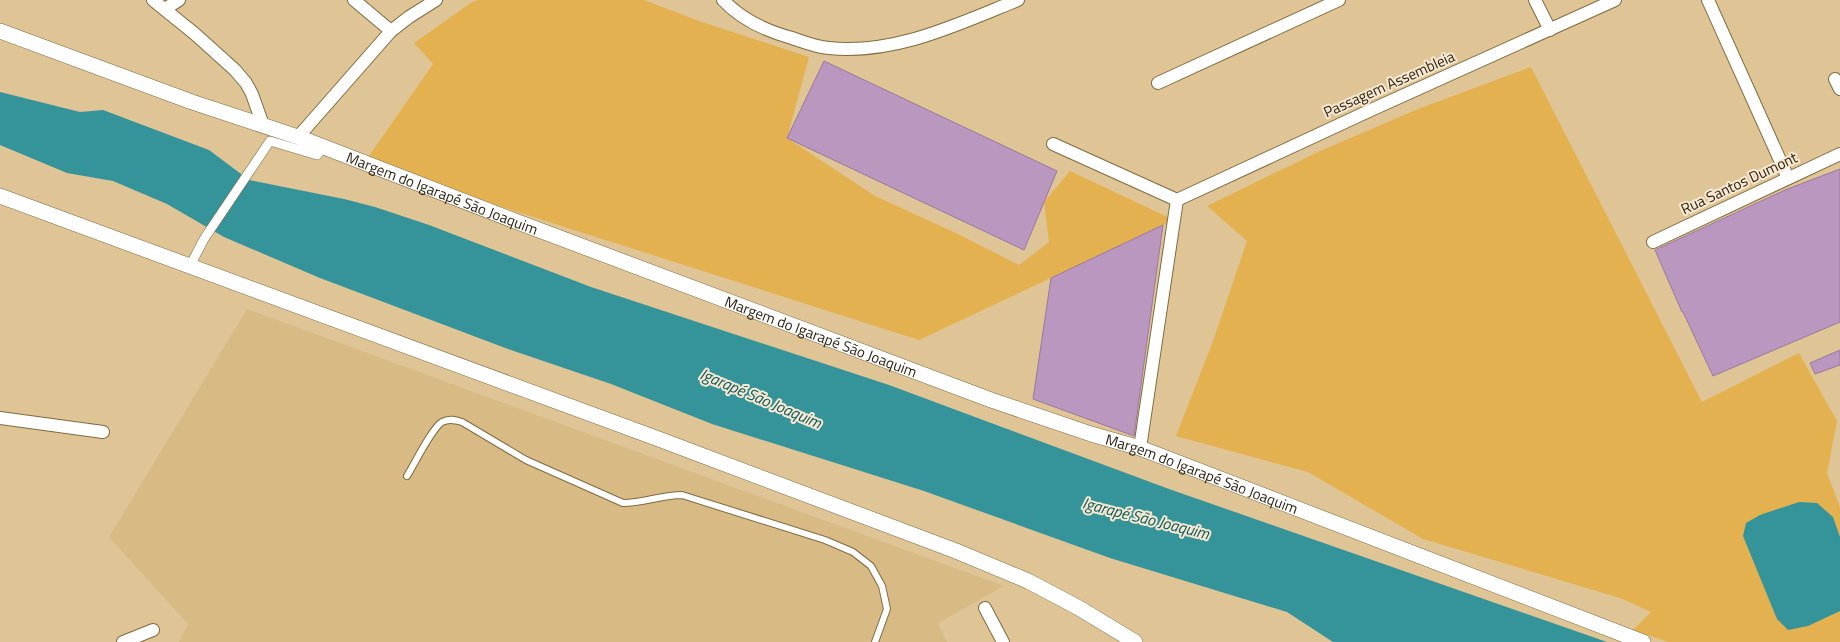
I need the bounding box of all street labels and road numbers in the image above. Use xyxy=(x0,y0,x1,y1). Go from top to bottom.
street label: Passagem Assembleia xyxy=(1320,44,1459,123)
street label: Margem do Igarapé São Joaquim xyxy=(343,145,542,240)
street label: Rua Santos Dumont xyxy=(1677,146,1802,220)
street label: Margem do Igarapé São Joaquim xyxy=(721,289,921,383)
street label: Margem do Igarapé São Joaquim xyxy=(1103,431,1301,517)

